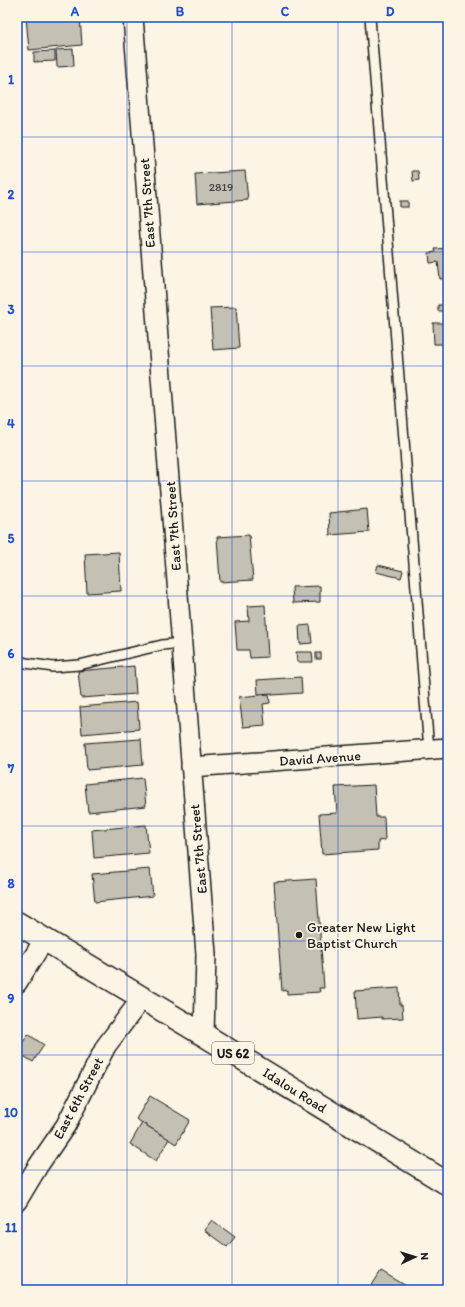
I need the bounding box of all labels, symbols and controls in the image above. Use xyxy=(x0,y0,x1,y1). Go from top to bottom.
text: A xyxy=(70,4,80,19)
text: B xyxy=(176,4,185,19)
text: C xyxy=(281,4,290,19)
text: D xyxy=(386,4,395,19)
text: 1 xyxy=(8,72,14,87)
street label: East 7th Street xyxy=(136,158,159,248)
house number: 2819 xyxy=(209,180,233,194)
text: 2 xyxy=(8,187,15,202)
text: 3 xyxy=(7,302,15,317)
text: 4 xyxy=(7,416,15,431)
street label: East 7th Street xyxy=(162,481,185,571)
text: 5 xyxy=(8,531,15,546)
text: 6 xyxy=(8,646,15,661)
street label: David Avenue xyxy=(279,747,362,770)
text: 7 xyxy=(7,761,15,776)
street label: East 7th Street xyxy=(186,803,211,894)
text: 8 xyxy=(7,876,15,891)
place label: Greater New Light Baptist Church xyxy=(307,919,416,952)
marker: Greater New Light Baptist Church xyxy=(294,930,304,940)
text: 9 xyxy=(8,991,15,1006)
road number: US 62 xyxy=(212,1042,254,1064)
street label: East 6th Street xyxy=(50,1054,107,1142)
street label: Idalou Road xyxy=(260,1064,330,1117)
text: 10 xyxy=(4,1105,18,1120)
text: 11 xyxy=(5,1220,17,1235)
north arrow xyxy=(395,1237,435,1277)
text: N xyxy=(418,1252,431,1261)

